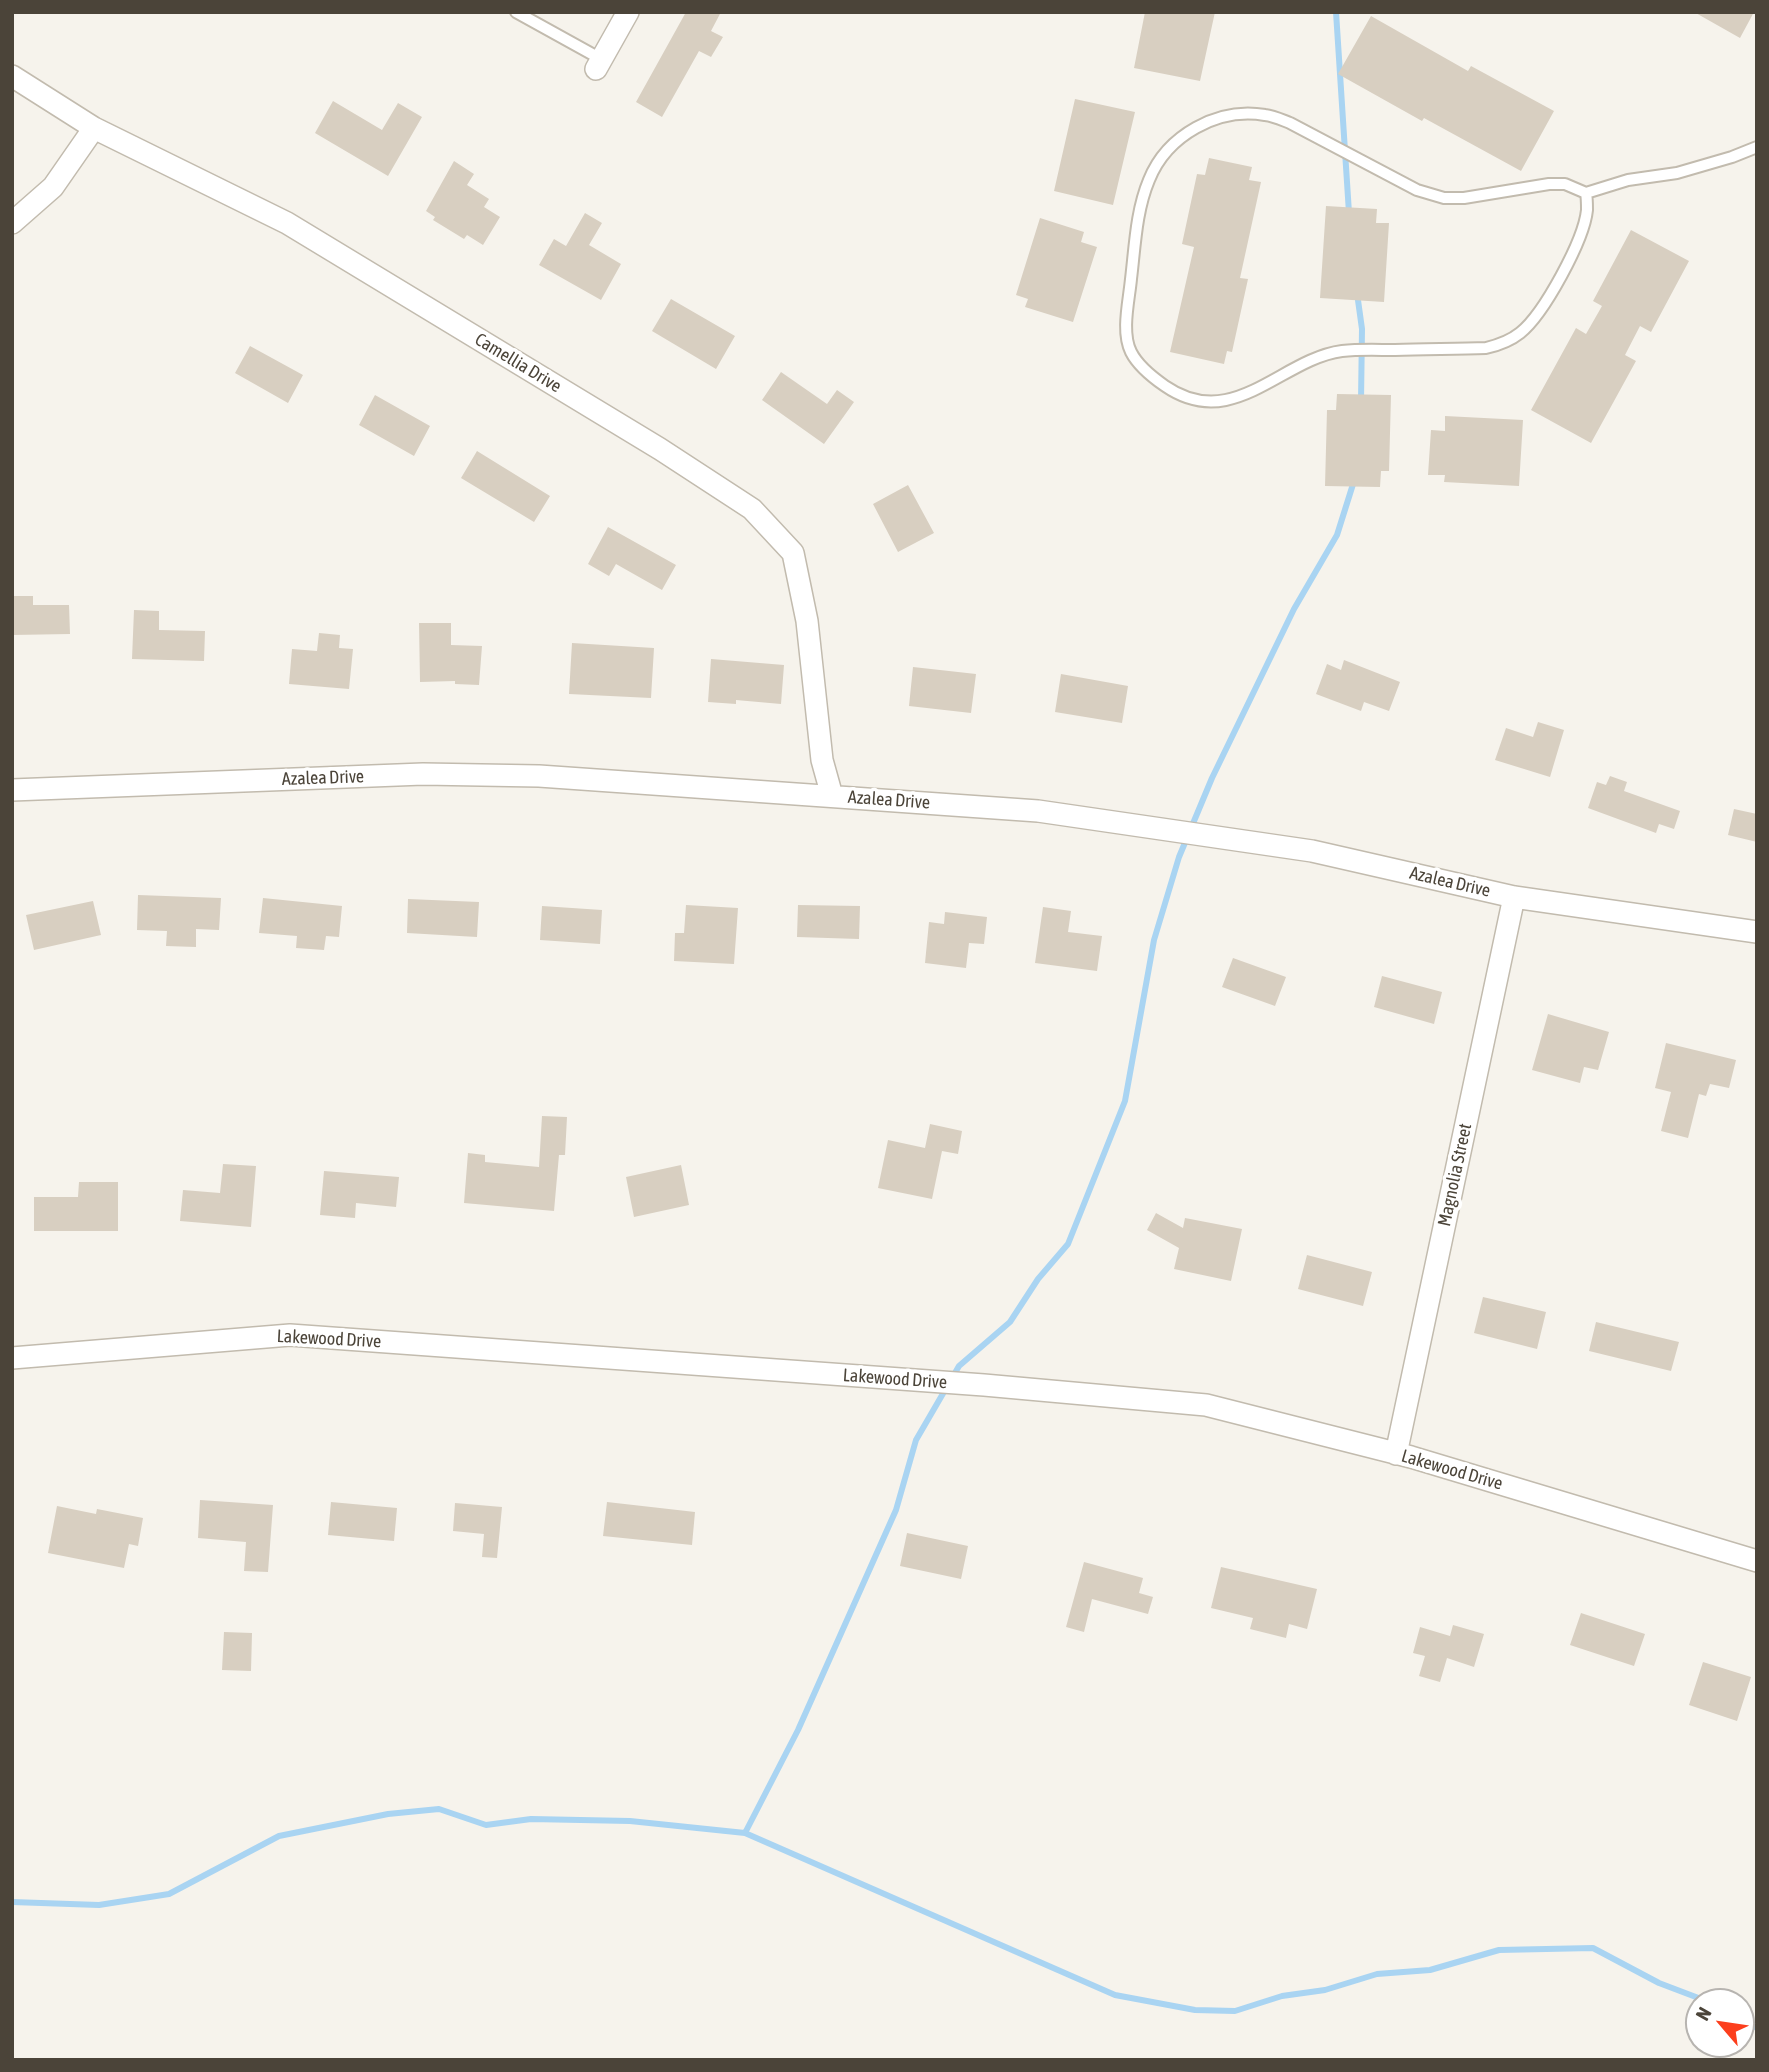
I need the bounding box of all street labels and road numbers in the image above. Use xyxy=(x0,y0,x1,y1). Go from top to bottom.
street label: Camellia Drive xyxy=(471,329,565,397)
street label: Azalea Drive xyxy=(282,766,364,790)
street label: Azalea Drive xyxy=(847,786,931,814)
street label: Azalea Drive xyxy=(1408,862,1492,902)
street label: Magnolia Street xyxy=(1434,1122,1476,1228)
street label: Lakewood Drive xyxy=(276,1325,382,1353)
street label: Lakewood Drive xyxy=(842,1365,948,1393)
street label: Lakewood Drive xyxy=(1399,1445,1505,1495)

